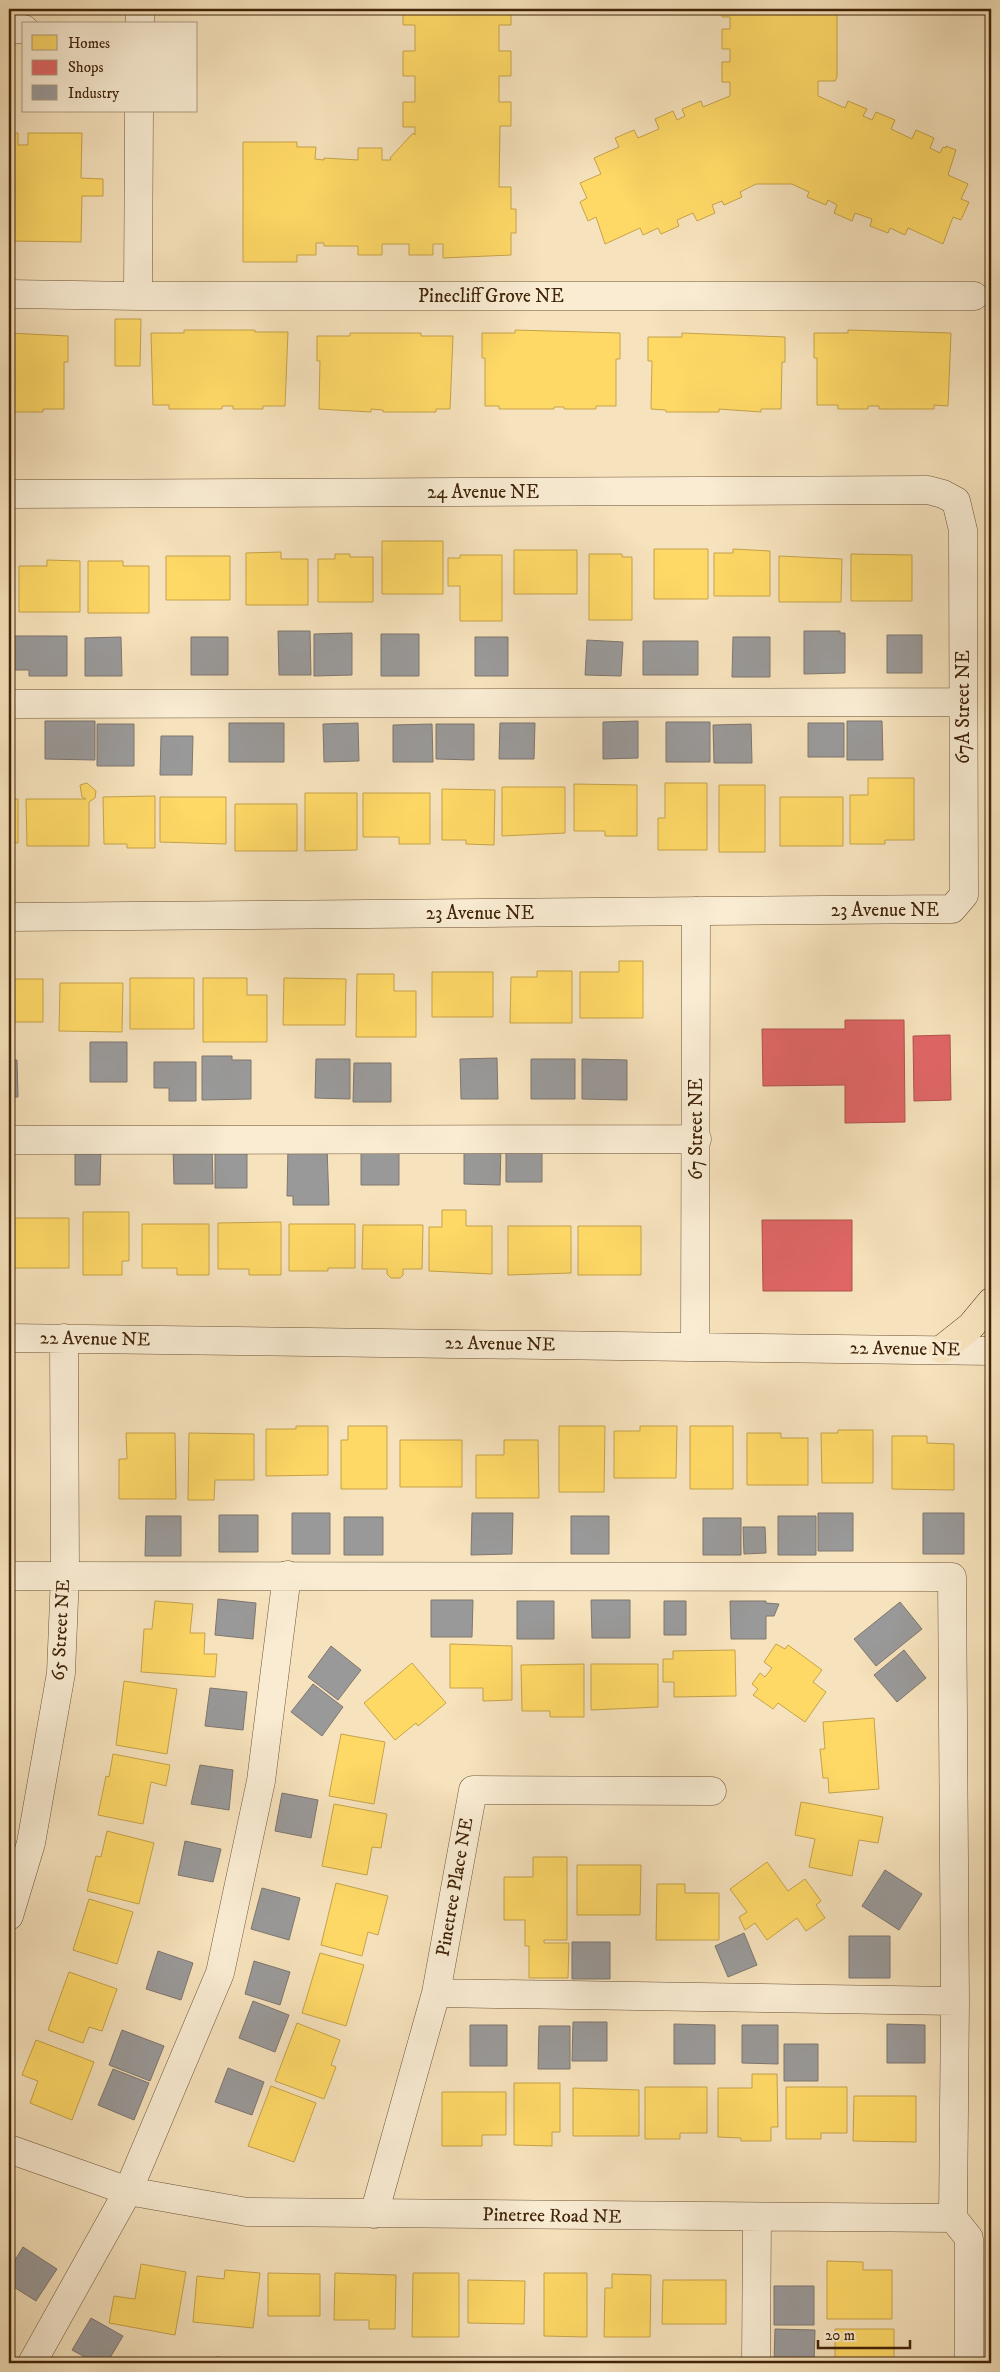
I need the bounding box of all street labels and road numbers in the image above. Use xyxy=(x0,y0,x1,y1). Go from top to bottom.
street label: Pinecliff Grove NE xyxy=(418,285,564,308)
street label: 24 Avenue NE xyxy=(427,481,539,504)
street label: 67A Street NE xyxy=(952,650,975,764)
street label: 23 Avenue NE xyxy=(831,899,939,922)
street label: 23 Avenue NE xyxy=(426,902,534,925)
street label: 67 Street NE xyxy=(685,1078,708,1180)
street label: 22 Avenue NE xyxy=(39,1327,151,1351)
street label: 22 Avenue NE xyxy=(444,1332,556,1356)
street label: 22 Avenue NE xyxy=(849,1337,961,1361)
street label: 65 Street NE xyxy=(47,1579,75,1681)
street label: Pinetree Place NE xyxy=(431,1816,479,1958)
street label: Pinetree Road NE xyxy=(482,2203,622,2229)

